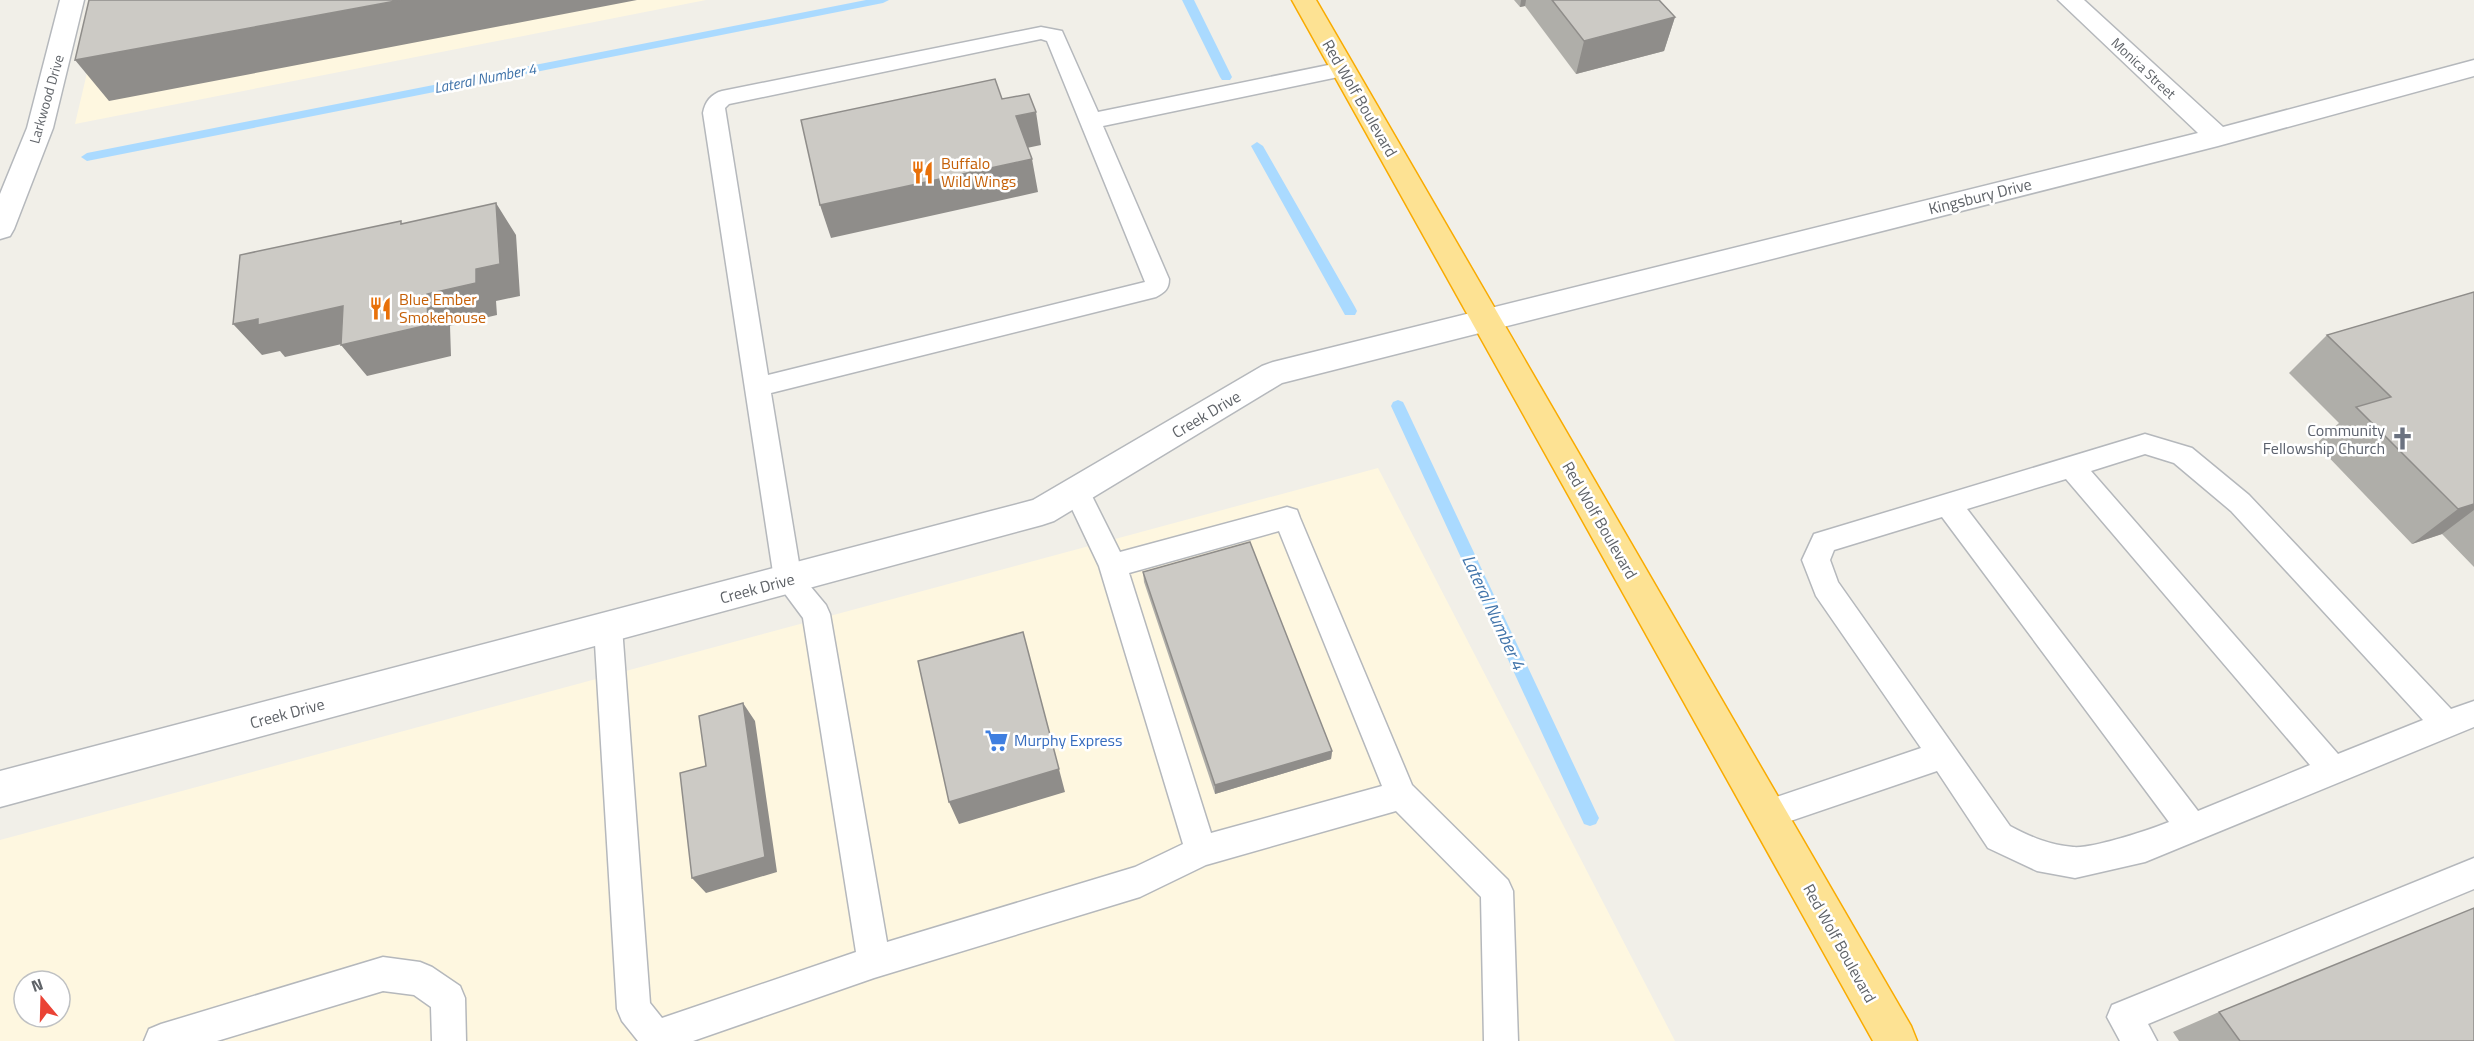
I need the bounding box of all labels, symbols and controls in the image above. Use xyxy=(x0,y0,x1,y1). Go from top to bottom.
street label: Monica Street xyxy=(2107,32,2181,104)
street label: Red Wolf Boulevard xyxy=(1317,35,1403,161)
street label: Larkwood Drive xyxy=(23,52,69,146)
water label: Lateral Number 4 xyxy=(432,57,539,99)
place label: Buffalo Wild Wings xyxy=(941,151,1016,193)
restaurant icon: Buffalo Wild Wings xyxy=(910,159,936,185)
street label: Kingsbury Drive xyxy=(1926,172,2034,220)
place label: Blue Ember Smokehouse xyxy=(399,287,486,329)
restaurant icon: Blue Ember Smokehouse xyxy=(368,295,394,321)
street label: Creek Drive xyxy=(1167,384,1245,444)
place label: Community Fellowship Church xyxy=(2263,418,2385,460)
church icon: Community Fellowship Church xyxy=(2390,426,2416,452)
street label: Red Wolf Boulevard xyxy=(1557,457,1643,583)
water label: Lateral Number 4 xyxy=(1456,550,1533,675)
street label: Creek Drive xyxy=(717,567,797,609)
street label: Creek Drive xyxy=(247,692,327,734)
supermarket icon: Murphy Express xyxy=(983,727,1009,753)
place label: Murphy Express xyxy=(1014,728,1123,752)
street label: Red Wolf Boulevard xyxy=(1797,879,1883,1007)
north arrow xyxy=(12,969,72,1029)
text: N xyxy=(28,972,46,998)

